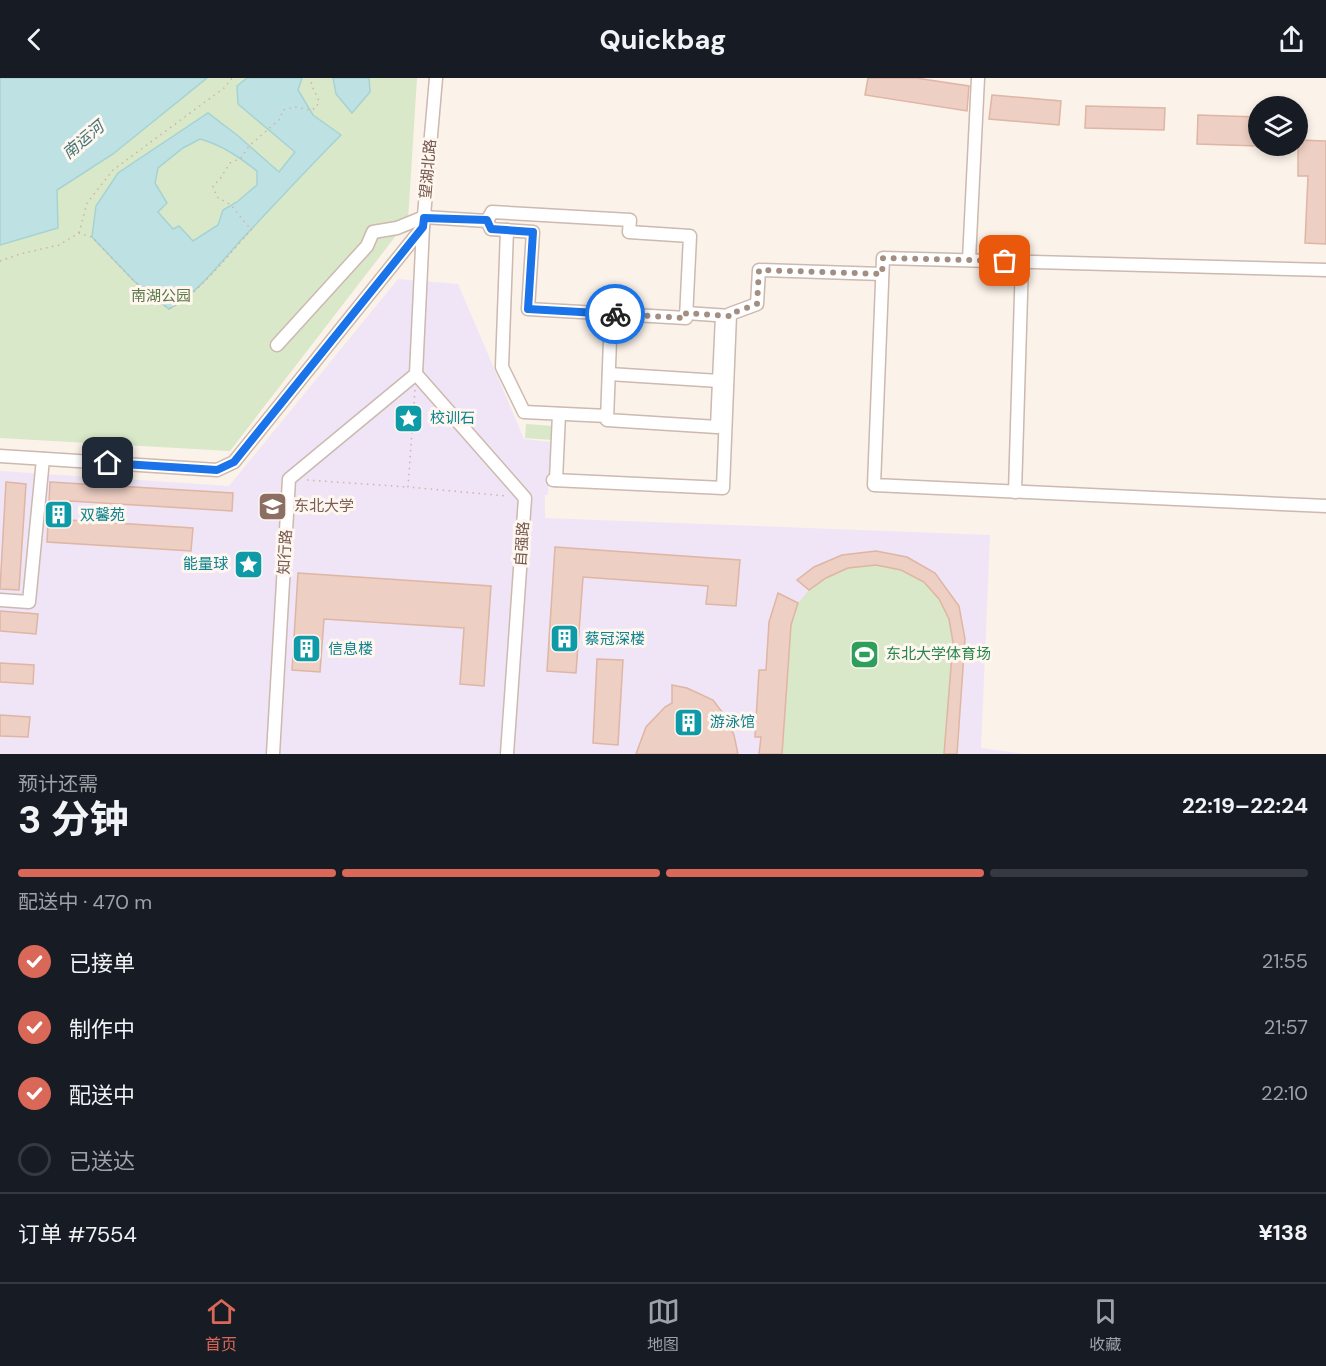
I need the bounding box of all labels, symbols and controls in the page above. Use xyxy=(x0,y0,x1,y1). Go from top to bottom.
text: Quickbag xyxy=(600,22,726,57)
icon: back xyxy=(18,23,51,56)
icon: share xyxy=(1275,23,1308,56)
map controls xyxy=(1248,96,1308,156)
button: layers xyxy=(1248,96,1308,156)
water label: 南运河 xyxy=(58,115,110,163)
street label: 望湖北路 xyxy=(415,138,441,200)
pin xyxy=(979,235,1030,286)
icon: bag xyxy=(988,244,1021,277)
courier xyxy=(585,284,645,344)
park label: 南湖公园 xyxy=(131,286,191,306)
icon: bike xyxy=(599,298,632,331)
place icon: 校训石 xyxy=(393,402,425,434)
place label: 校训石 xyxy=(430,408,475,428)
pin xyxy=(82,437,133,488)
icon: home xyxy=(91,446,124,479)
school or university icon: 东北大学 xyxy=(257,490,289,522)
place label: 东北大学 xyxy=(294,496,354,516)
building icon: 双馨苑 xyxy=(43,499,75,531)
place label: 双馨苑 xyxy=(80,505,125,525)
street label: 自强路 xyxy=(510,521,534,567)
street label: 知行路 xyxy=(274,529,296,575)
place icon: 能量球 xyxy=(233,548,265,580)
place label: 能量球 xyxy=(183,554,229,574)
building icon: 蔡冠深楼 xyxy=(548,623,580,655)
place label: 蔡冠深楼 xyxy=(585,629,645,649)
building icon: 信息楼 xyxy=(291,633,323,665)
sports icon: 东北大学体育场 xyxy=(849,638,881,670)
place label: 信息楼 xyxy=(328,639,373,659)
place label: 东北大学体育场 xyxy=(886,644,991,664)
building icon: 游泳馆 xyxy=(673,706,705,738)
place label: 游泳馆 xyxy=(710,712,755,732)
text: 预计还需 xyxy=(18,771,98,797)
text: 22:19–22:24 xyxy=(1182,791,1308,820)
text: 3 分钟 xyxy=(18,794,129,845)
text: 配送中 · 470 m xyxy=(18,889,152,915)
icon: check xyxy=(18,945,51,978)
text: 21:55 xyxy=(1262,948,1308,974)
text: 已接单 xyxy=(69,949,135,978)
icon: check xyxy=(18,1011,51,1044)
text: 21:57 xyxy=(1264,1014,1308,1040)
text: 制作中 xyxy=(69,1015,135,1044)
icon: check xyxy=(18,1077,51,1110)
text: 22:10 xyxy=(1261,1080,1308,1106)
text: 配送中 xyxy=(69,1081,135,1110)
text: 已送达 xyxy=(69,1147,135,1176)
text: ¥138 xyxy=(1258,1218,1308,1247)
text: 订单 #7554 xyxy=(18,1220,137,1249)
tab: 首页 xyxy=(205,1295,238,1355)
tab: 地图 xyxy=(647,1295,680,1355)
tab: 收藏 xyxy=(1089,1295,1122,1355)

